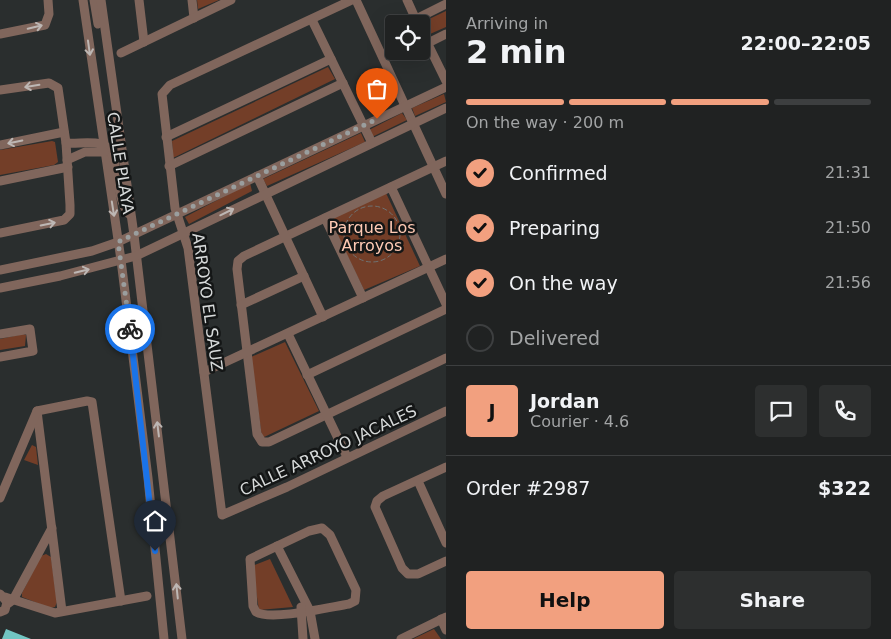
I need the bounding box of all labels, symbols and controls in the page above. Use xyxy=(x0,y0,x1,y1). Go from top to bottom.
text: Arriving in xyxy=(466,14,548,33)
map controls xyxy=(385,15,430,60)
button: locate xyxy=(385,15,430,60)
one-way arrow xyxy=(27,22,43,31)
text: 22:00–22:05 xyxy=(741,32,871,54)
text: 2 min xyxy=(466,33,567,71)
one-way arrow xyxy=(84,40,94,56)
pin xyxy=(356,68,398,119)
icon: bag xyxy=(363,75,391,103)
one-way arrow xyxy=(25,81,41,91)
street label: CALLE PLAYA xyxy=(103,111,138,216)
text: On the way · 200 m xyxy=(466,113,624,132)
one-way arrow xyxy=(7,137,23,147)
icon: check xyxy=(466,159,494,187)
text: Confirmed xyxy=(509,162,608,184)
text: 21:31 xyxy=(825,163,871,182)
one-way arrow xyxy=(108,201,118,217)
one-way arrow xyxy=(219,206,234,216)
icon: check xyxy=(466,214,494,242)
text: Preparing xyxy=(509,217,600,239)
park label: Parque Los Arroyos xyxy=(328,218,416,255)
text: 21:50 xyxy=(825,218,871,237)
one-way arrow xyxy=(39,219,55,228)
street label: ARROYO EL SAUZ xyxy=(188,232,227,372)
one-way arrow xyxy=(73,266,89,275)
icon: check xyxy=(466,269,494,297)
text: On the way xyxy=(509,272,618,294)
text: 21:56 xyxy=(825,273,871,292)
courier xyxy=(105,304,155,354)
icon: bike xyxy=(116,315,144,343)
text: Delivered xyxy=(509,327,600,349)
button: chat xyxy=(755,385,807,437)
button: phone xyxy=(819,385,871,437)
text: Jordan xyxy=(530,390,599,412)
text: J xyxy=(488,400,496,422)
street label: CALLE ARROYO JACALES xyxy=(237,401,420,500)
text: Courier · 4.6 xyxy=(530,412,629,431)
one-way arrow xyxy=(153,422,163,438)
text: Order #2987 xyxy=(466,477,590,499)
text: $322 xyxy=(818,477,871,499)
pin xyxy=(134,500,176,551)
icon: home xyxy=(141,507,169,535)
button: Help xyxy=(466,571,664,629)
button: Share xyxy=(674,571,871,629)
one-way arrow xyxy=(172,583,182,599)

